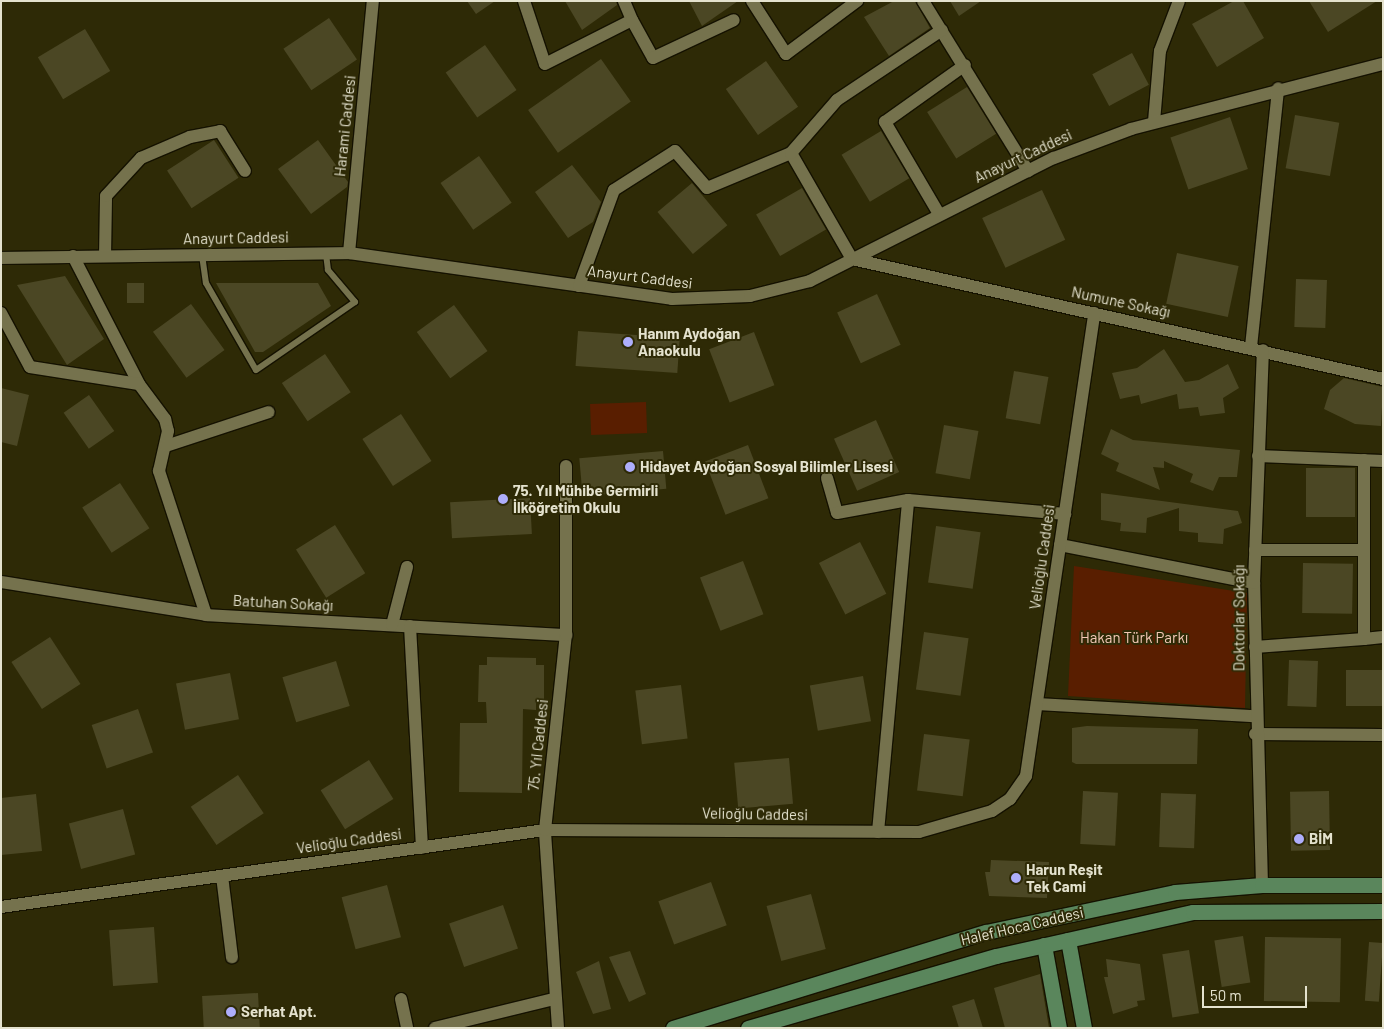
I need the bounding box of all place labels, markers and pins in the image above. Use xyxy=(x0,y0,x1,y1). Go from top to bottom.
place label: Hanım Aydoğan Anaokulu xyxy=(638,324,740,359)
marker: Hanım Aydoğan Anaokulu xyxy=(622,336,634,348)
place label: Hidayet Aydoğan Sosyal Bilimler Lisesi xyxy=(640,458,893,476)
marker: Hidayet Aydoğan Sosyal Bilimler Lisesi xyxy=(624,461,636,473)
place label: 75. Yıl Mühibe Germirli İlköğretim Okulu xyxy=(513,481,658,516)
marker: 75. Yıl Mühibe Germirli İlköğretim Okulu xyxy=(497,493,509,505)
place label: BİM xyxy=(1309,830,1333,848)
marker: BİM xyxy=(1293,833,1305,845)
place label: Harun Reşit Tek Cami xyxy=(1026,860,1103,895)
marker: Harun Reşit Tek Cami xyxy=(1010,872,1022,884)
place label: Serhat Apt. xyxy=(241,1003,317,1021)
marker: Serhat Apt. xyxy=(225,1006,237,1018)

